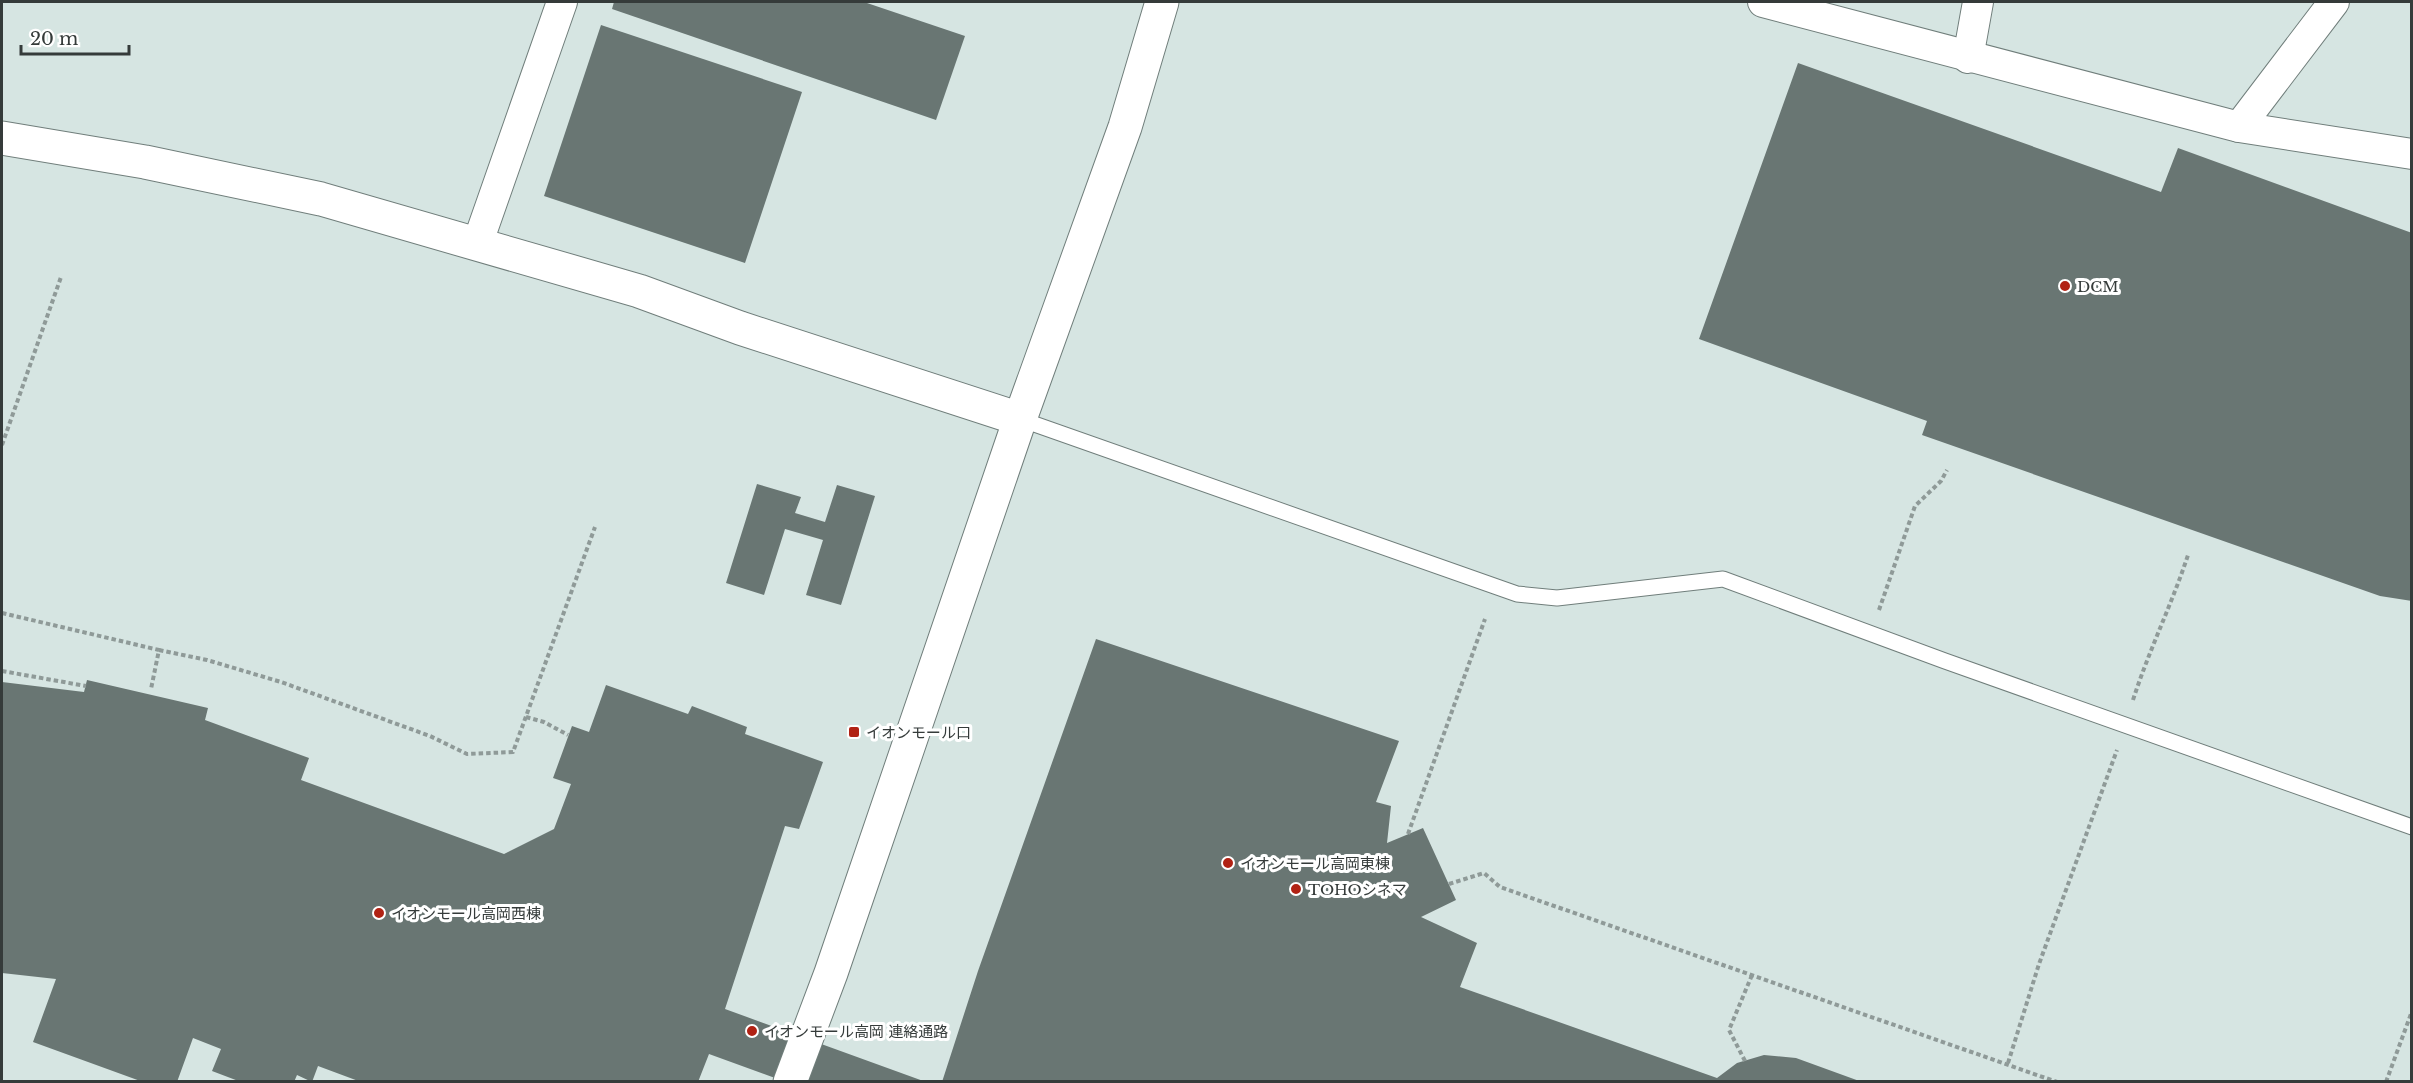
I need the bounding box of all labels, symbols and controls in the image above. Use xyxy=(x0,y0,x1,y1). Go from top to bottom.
scale bar xyxy=(21,18,129,56)
text: 20 m xyxy=(30,28,78,50)
place label: DCM xyxy=(2077,277,2119,296)
marker: DCM xyxy=(2058,279,2072,293)
place label: イオンモール口 xyxy=(866,723,971,742)
marker: イオンモール口 xyxy=(847,725,861,739)
place label: イオンモール高岡東棟 xyxy=(1240,854,1390,873)
marker: イオンモール高岡東棟 xyxy=(1221,856,1235,870)
place label: TOHOシネマ xyxy=(1308,880,1407,899)
marker: TOHOシネマ xyxy=(1289,882,1303,896)
place label: イオンモール高岡西棟 xyxy=(391,904,541,923)
marker: イオンモール高岡西棟 xyxy=(372,906,386,920)
place label: イオンモール高岡 連絡通路 xyxy=(764,1022,948,1041)
marker: イオンモール高岡 連絡通路 xyxy=(745,1024,759,1038)

